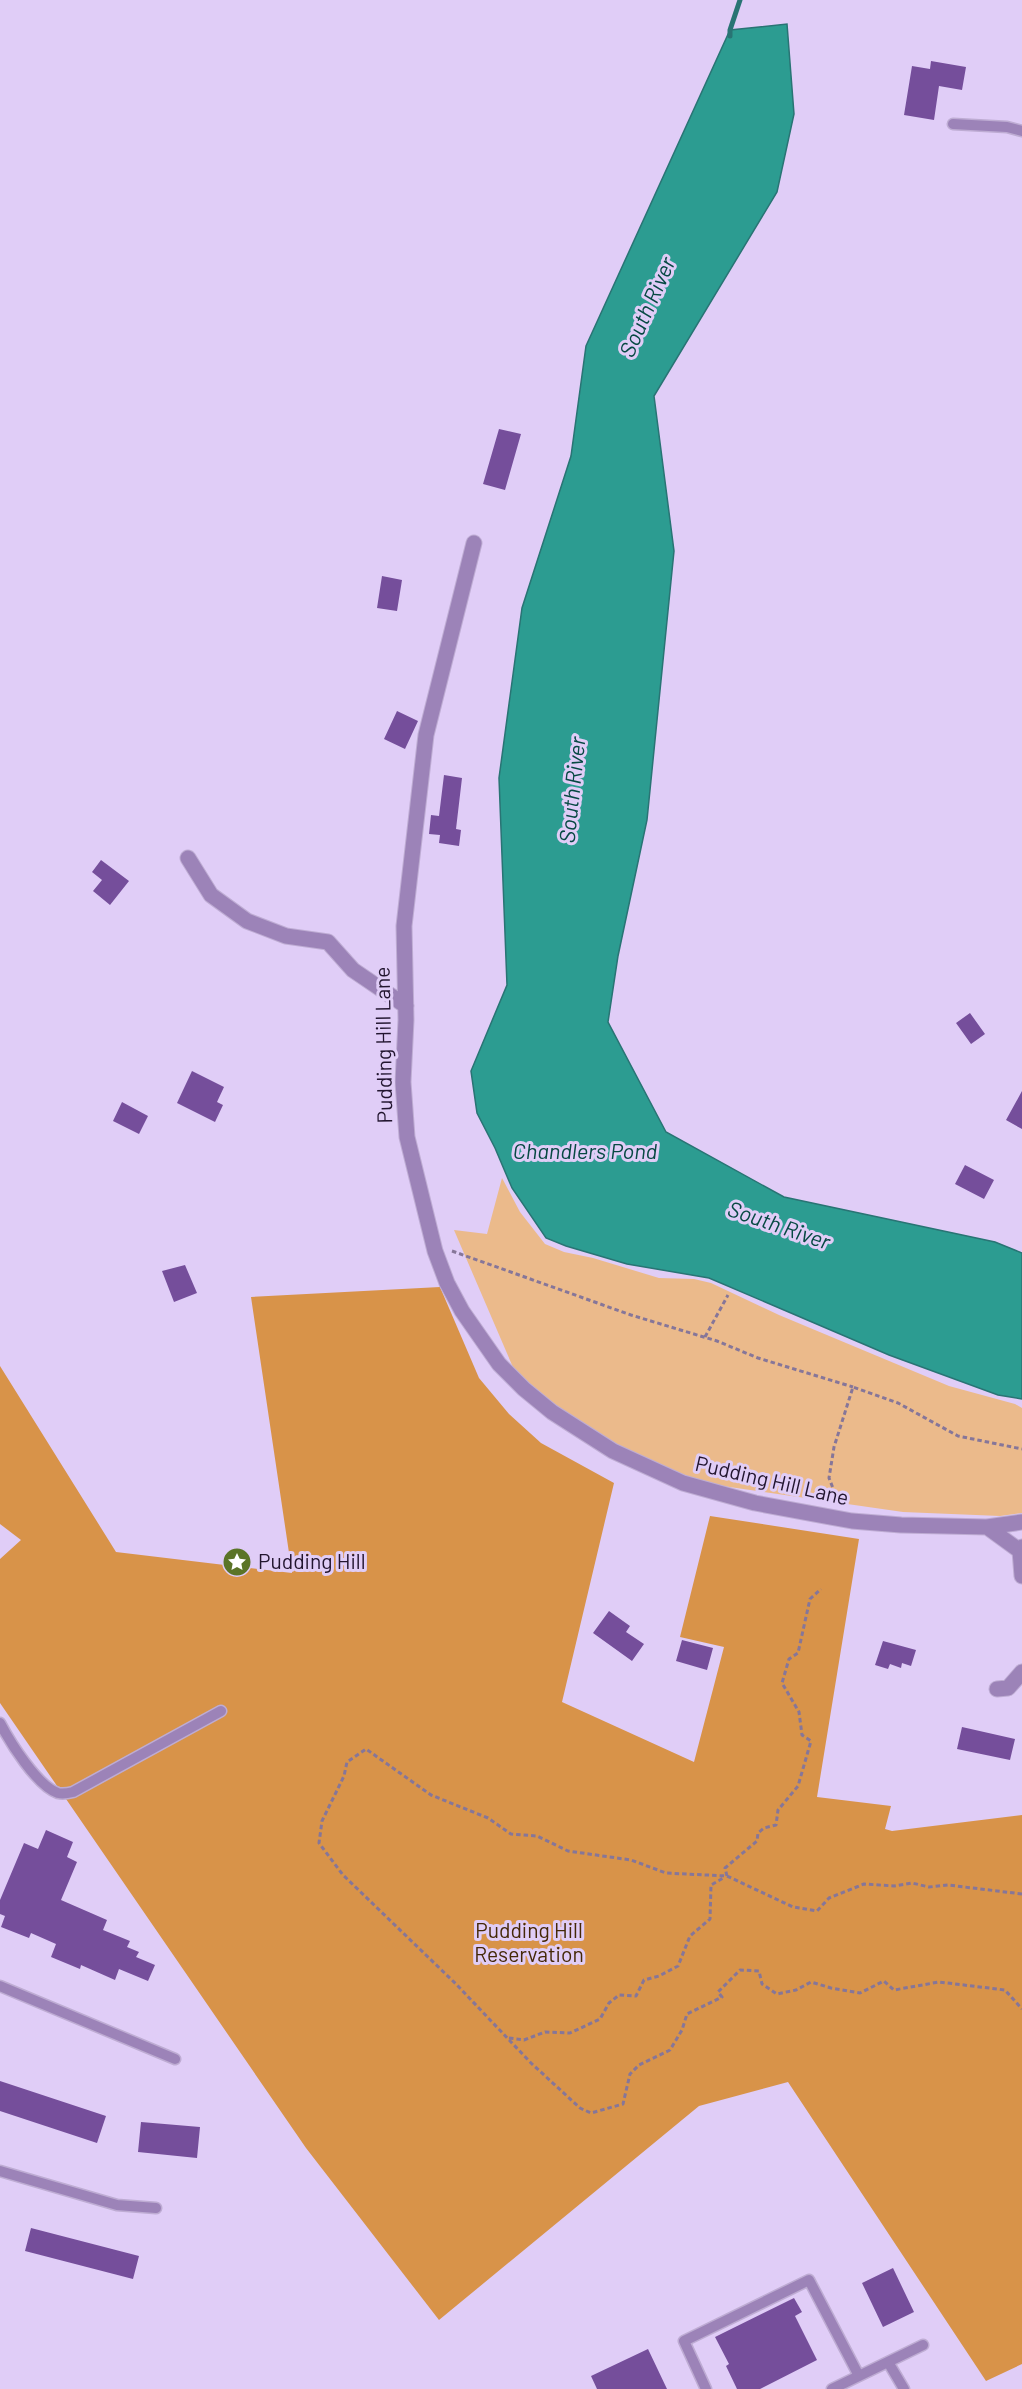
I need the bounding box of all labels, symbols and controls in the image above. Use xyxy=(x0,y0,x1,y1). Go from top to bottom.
water label: South River xyxy=(613,252,680,361)
water label: South River xyxy=(553,734,590,844)
street label: Pudding Hill Lane xyxy=(369,966,396,1124)
water label: Chandlers Pond xyxy=(513,1137,658,1163)
water label: South River xyxy=(725,1194,835,1254)
street label: Pudding Hill Lane xyxy=(693,1450,851,1509)
place icon: Pudding Hill xyxy=(221,1546,253,1578)
place label: Pudding Hill xyxy=(258,1548,365,1573)
park label: Pudding Hill Reservation xyxy=(474,1917,584,1966)

